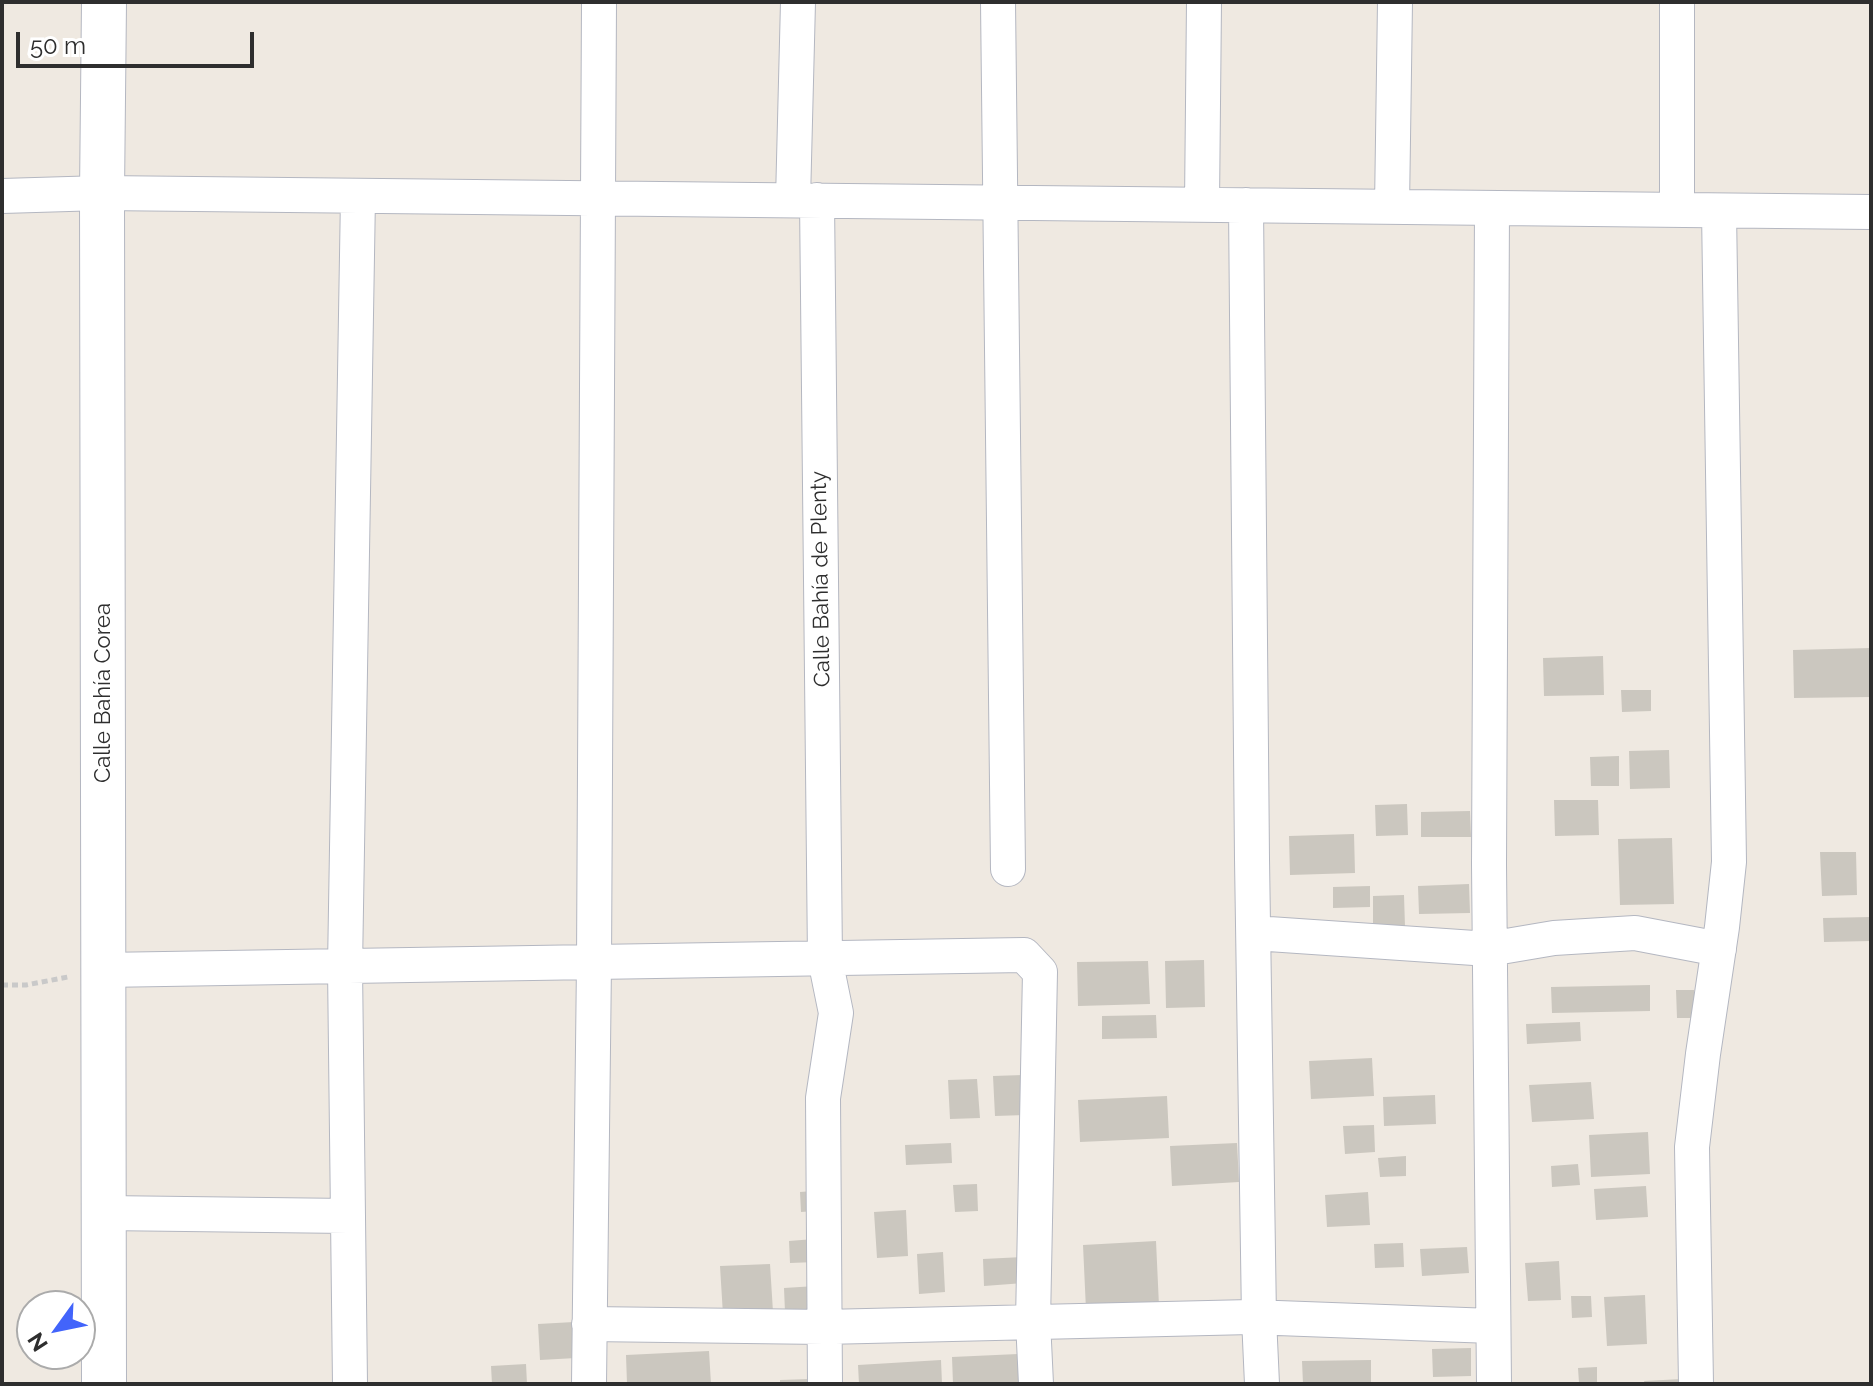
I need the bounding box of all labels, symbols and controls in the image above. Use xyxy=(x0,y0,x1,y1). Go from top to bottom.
scale bar xyxy=(20,16,258,66)
text: 50 m xyxy=(30,31,86,60)
street label: Calle Bahía de Plenty xyxy=(806,471,836,687)
street label: Calle Bahía Corea xyxy=(90,603,116,783)
north arrow xyxy=(16,1290,96,1370)
text: N xyxy=(22,1328,53,1356)

